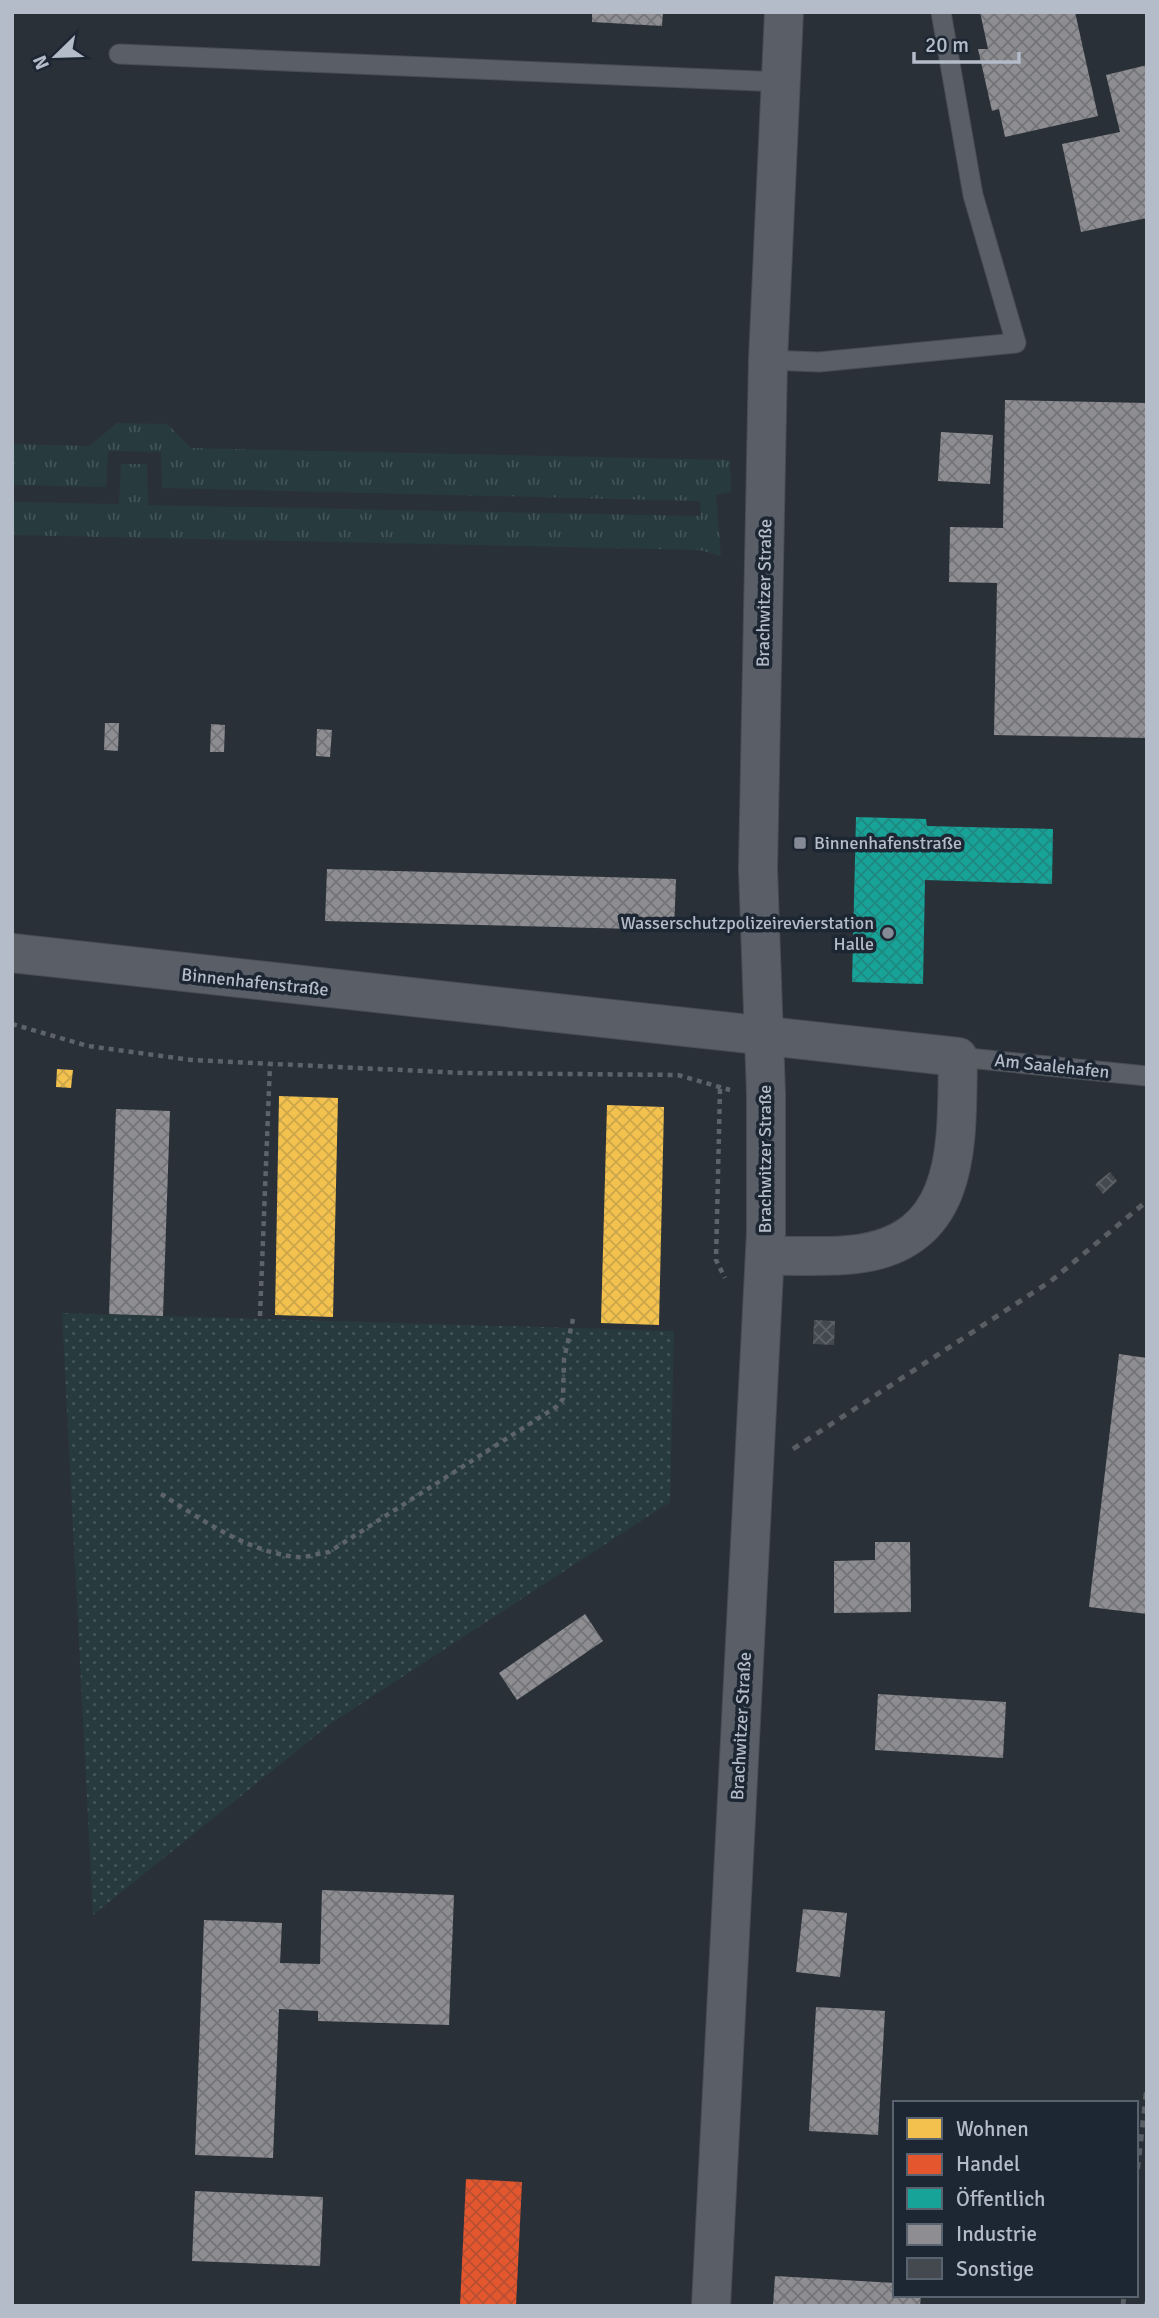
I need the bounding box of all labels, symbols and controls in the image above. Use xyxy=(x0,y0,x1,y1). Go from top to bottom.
north arrow xyxy=(21,21,91,91)
scale bar xyxy=(914,21,1019,65)
text: 20 m xyxy=(925,32,969,58)
text: N xyxy=(28,51,55,73)
street label: Brachwitzer Straße xyxy=(752,519,776,667)
place label: Binnenhafenstraße xyxy=(814,832,962,854)
marker: Binnenhafenstraße xyxy=(792,835,808,851)
place label: Wasserschutzpolizeirevierstation Halle xyxy=(620,912,874,955)
marker: Wasserschutzpolizeirevierstation Halle xyxy=(880,925,896,941)
street label: Binnenhafenstraße xyxy=(180,963,330,1001)
street label: Am Saalehafen xyxy=(994,1049,1110,1083)
street label: Brachwitzer Straße xyxy=(754,1085,776,1233)
street label: Brachwitzer Straße xyxy=(726,1651,756,1801)
legend xyxy=(893,2101,1138,2297)
text: Wohnen xyxy=(956,2116,1029,2142)
text: Handel xyxy=(956,2151,1020,2177)
text: Öffentlich xyxy=(956,2186,1046,2212)
text: Industrie xyxy=(956,2221,1037,2247)
text: Sonstige xyxy=(956,2256,1034,2282)

